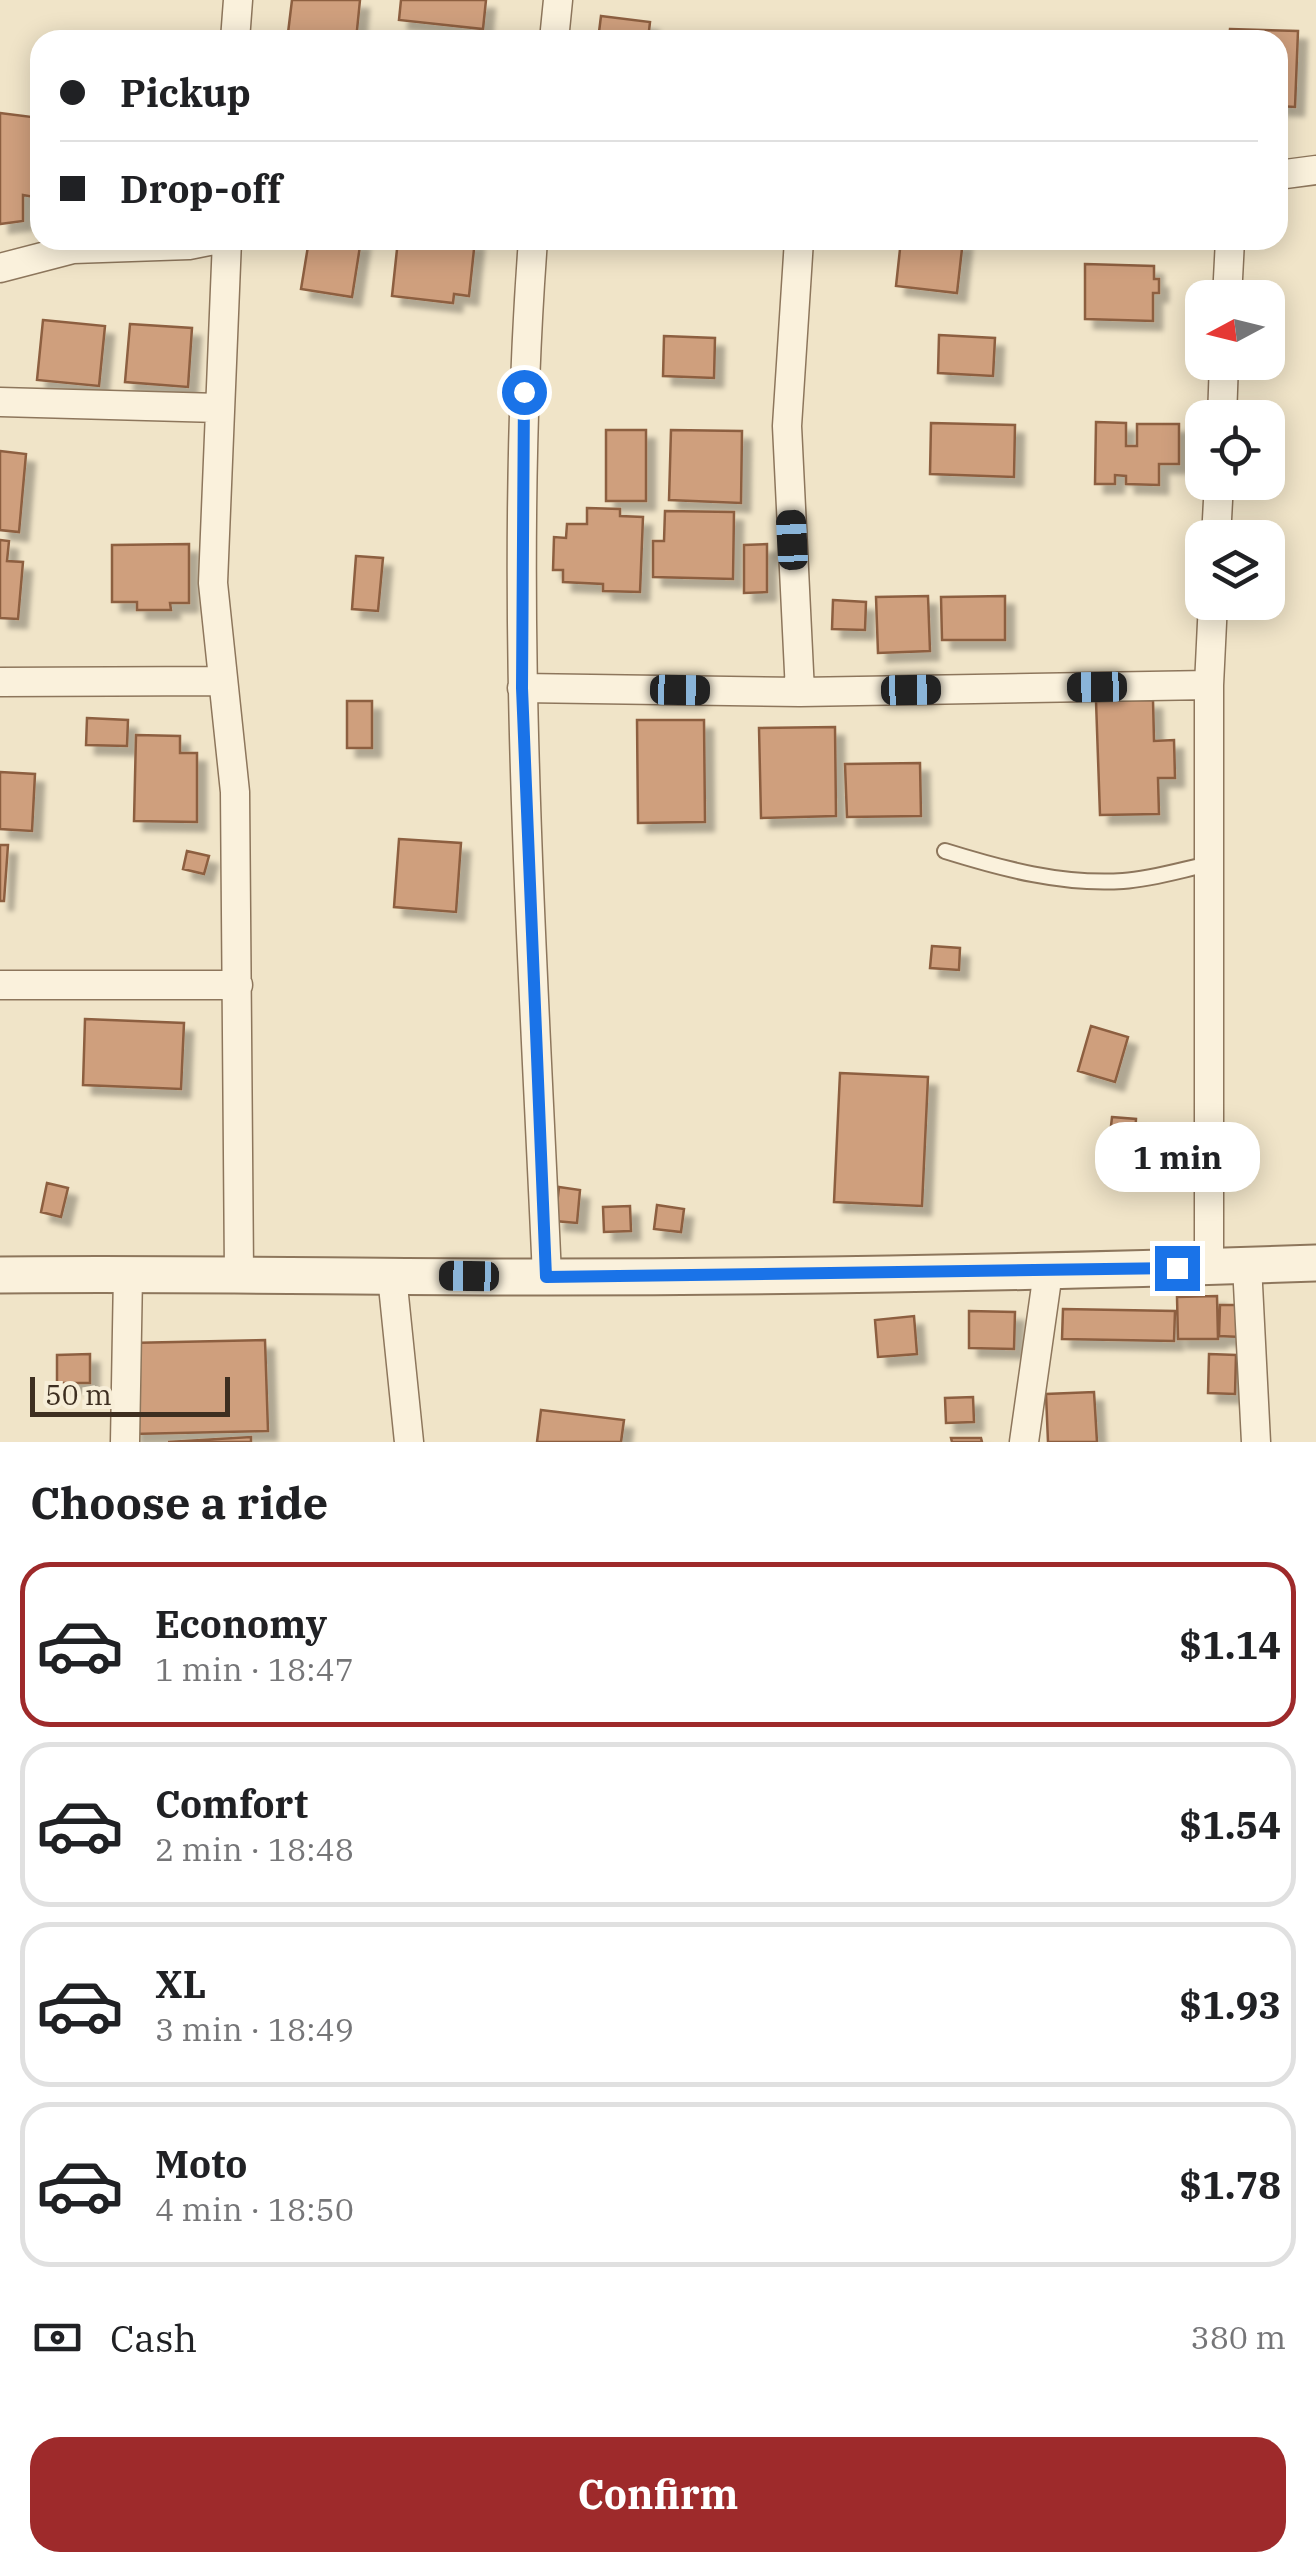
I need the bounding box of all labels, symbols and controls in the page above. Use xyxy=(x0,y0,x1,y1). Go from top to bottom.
text: Pickup xyxy=(120,68,251,117)
text: Drop-off xyxy=(120,164,282,213)
north arrow xyxy=(1185,280,1285,380)
map controls xyxy=(1185,280,1285,620)
route start xyxy=(502,370,547,415)
button: locate xyxy=(1185,400,1285,500)
car xyxy=(775,509,809,571)
button: layers xyxy=(1185,520,1285,620)
car xyxy=(1067,671,1127,703)
car xyxy=(650,674,710,706)
car xyxy=(881,674,941,706)
callout: 1 min xyxy=(1094,1123,1260,1193)
text: 1 min xyxy=(1133,1136,1222,1178)
route end xyxy=(1155,1246,1200,1291)
car xyxy=(439,1260,499,1292)
scale bar xyxy=(30,1372,230,1416)
text: 50 m xyxy=(45,1376,112,1413)
text: Choose a ride xyxy=(30,1473,328,1531)
text: Economy xyxy=(155,1599,327,1648)
icon: car xyxy=(35,1600,125,1690)
text: $1.14 xyxy=(1179,1620,1281,1669)
text: 1 min · 18:47 xyxy=(155,1648,354,1690)
text: Comfort xyxy=(155,1779,308,1828)
icon: car xyxy=(35,1780,125,1870)
text: $1.54 xyxy=(1179,1800,1281,1849)
text: 2 min · 18:48 xyxy=(155,1828,354,1870)
text: XL xyxy=(155,1959,206,2008)
icon: car xyxy=(35,1960,125,2050)
text: $1.93 xyxy=(1179,1980,1281,2029)
text: 3 min · 18:49 xyxy=(155,2008,354,2050)
text: Moto xyxy=(155,2139,247,2188)
icon: car xyxy=(35,2140,125,2230)
text: $1.78 xyxy=(1179,2160,1281,2209)
text: 4 min · 18:50 xyxy=(155,2188,354,2230)
icon: cash xyxy=(30,2310,85,2365)
text: Cash xyxy=(110,2313,197,2362)
text: 380 m xyxy=(1190,2316,1286,2358)
button: Confirm xyxy=(30,2437,1286,2552)

